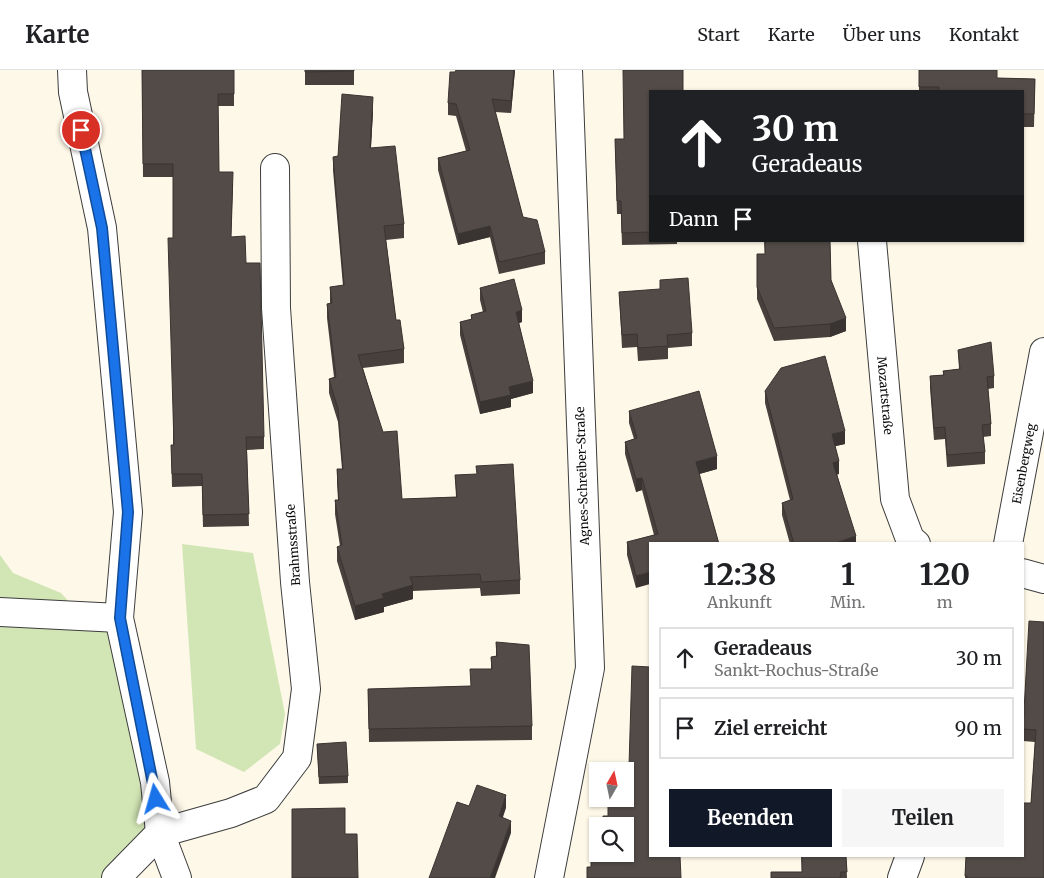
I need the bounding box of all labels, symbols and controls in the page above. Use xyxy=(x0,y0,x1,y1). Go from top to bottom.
text: Karte xyxy=(25,19,90,50)
text: Start xyxy=(697,23,740,46)
text: Karte xyxy=(768,23,815,46)
text: Über uns xyxy=(843,23,921,46)
text: Kontakt xyxy=(949,23,1019,46)
text: 30 m xyxy=(752,107,838,151)
pin xyxy=(60,109,102,151)
icon: ahead xyxy=(669,110,734,175)
icon: arrive xyxy=(67,116,95,144)
text: Geradeaus xyxy=(752,150,862,178)
icon: arrive xyxy=(729,205,757,233)
text: Dann xyxy=(669,207,719,231)
street label: Mozartstraße xyxy=(875,356,897,435)
street label: Agnes-Schreiber-Straße xyxy=(572,406,592,547)
street label: Eisenbergweg xyxy=(1008,421,1038,505)
street label: Brahmsstraße xyxy=(283,504,303,586)
text: 12:38 xyxy=(703,555,776,593)
text: 1 xyxy=(841,555,855,593)
text: 120 xyxy=(919,555,970,593)
text: Ankunft xyxy=(707,592,772,612)
text: Min. xyxy=(830,592,866,612)
text: m xyxy=(937,592,953,612)
text: Geradeaus xyxy=(714,636,812,660)
icon: ahead xyxy=(671,644,699,672)
text: 30 m xyxy=(956,646,1002,670)
text: Sankt-Rochus-Straße xyxy=(714,660,879,680)
icon: arrive xyxy=(671,714,699,742)
text: Ziel erreicht xyxy=(714,716,827,740)
text: 90 m xyxy=(955,716,1002,740)
north arrow xyxy=(589,762,634,808)
map controls xyxy=(589,762,634,862)
position arrow xyxy=(129,772,181,824)
button: Beenden xyxy=(669,789,832,847)
button: Teilen xyxy=(842,789,1004,847)
button: search xyxy=(589,817,634,862)

